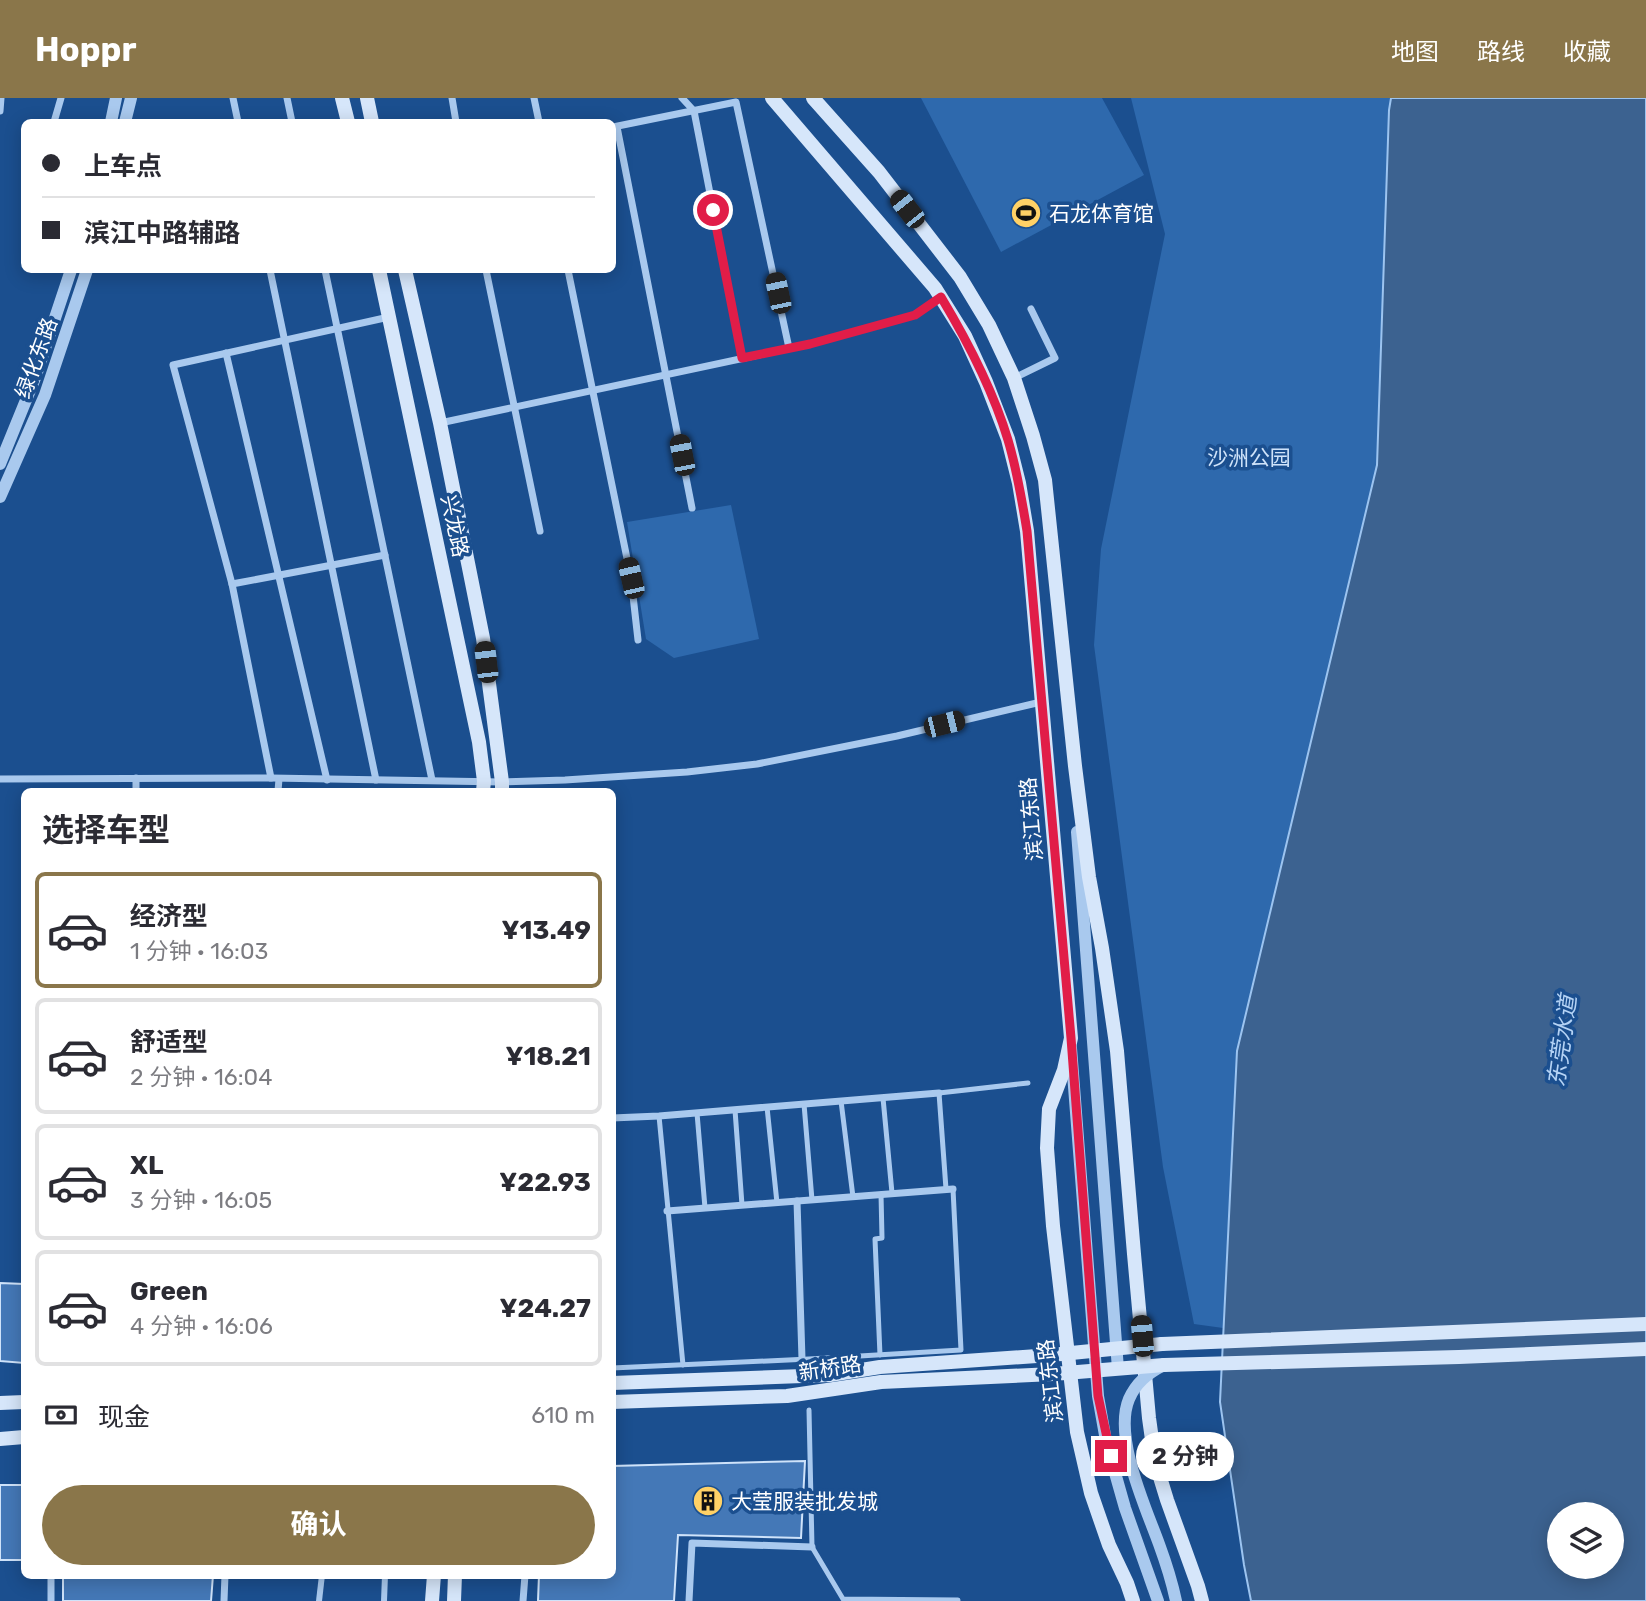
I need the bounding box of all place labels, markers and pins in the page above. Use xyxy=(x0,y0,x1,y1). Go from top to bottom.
sports icon: 石龙体育馆 xyxy=(1009,196,1043,230)
place label: 石龙体育馆 xyxy=(1049,201,1154,226)
building icon: 大莹服装批发城 xyxy=(691,1484,725,1518)
place label: 大莹服装批发城 xyxy=(731,1489,878,1514)

